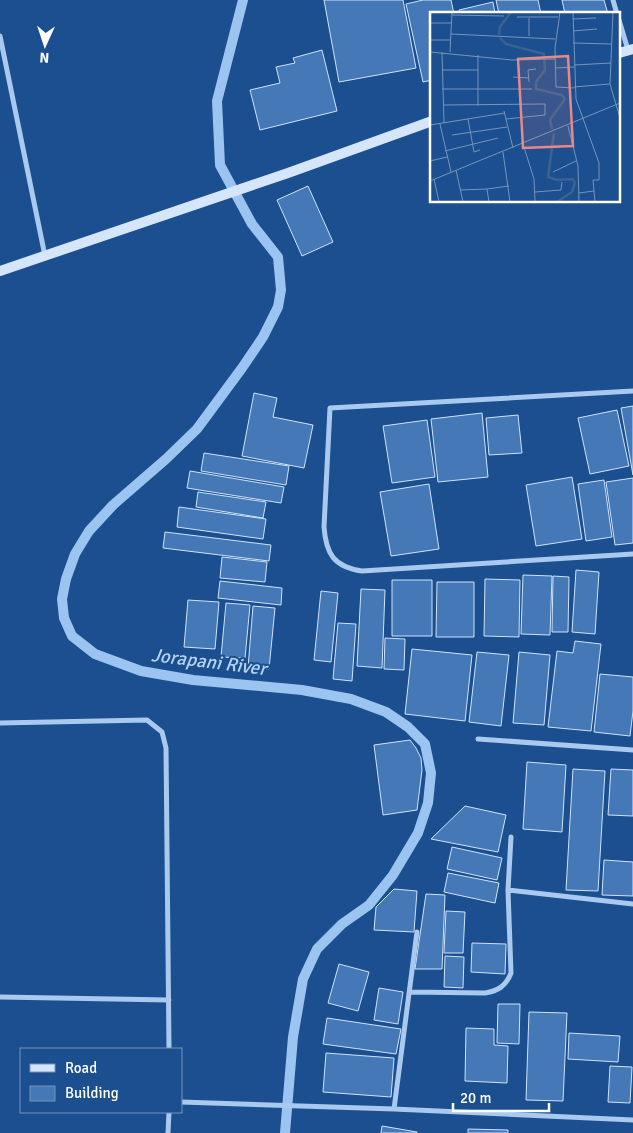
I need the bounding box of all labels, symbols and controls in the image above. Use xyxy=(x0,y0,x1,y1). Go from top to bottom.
inset map xyxy=(430,12,620,202)
north arrow xyxy=(20,20,70,70)
text: N xyxy=(39,49,50,66)
water label: Jorapani River xyxy=(150,643,271,681)
legend xyxy=(20,1048,182,1113)
text: Road xyxy=(65,1059,97,1077)
scale bar xyxy=(453,1080,549,1112)
text: Building xyxy=(65,1084,119,1102)
text: 20 m xyxy=(460,1089,491,1107)

